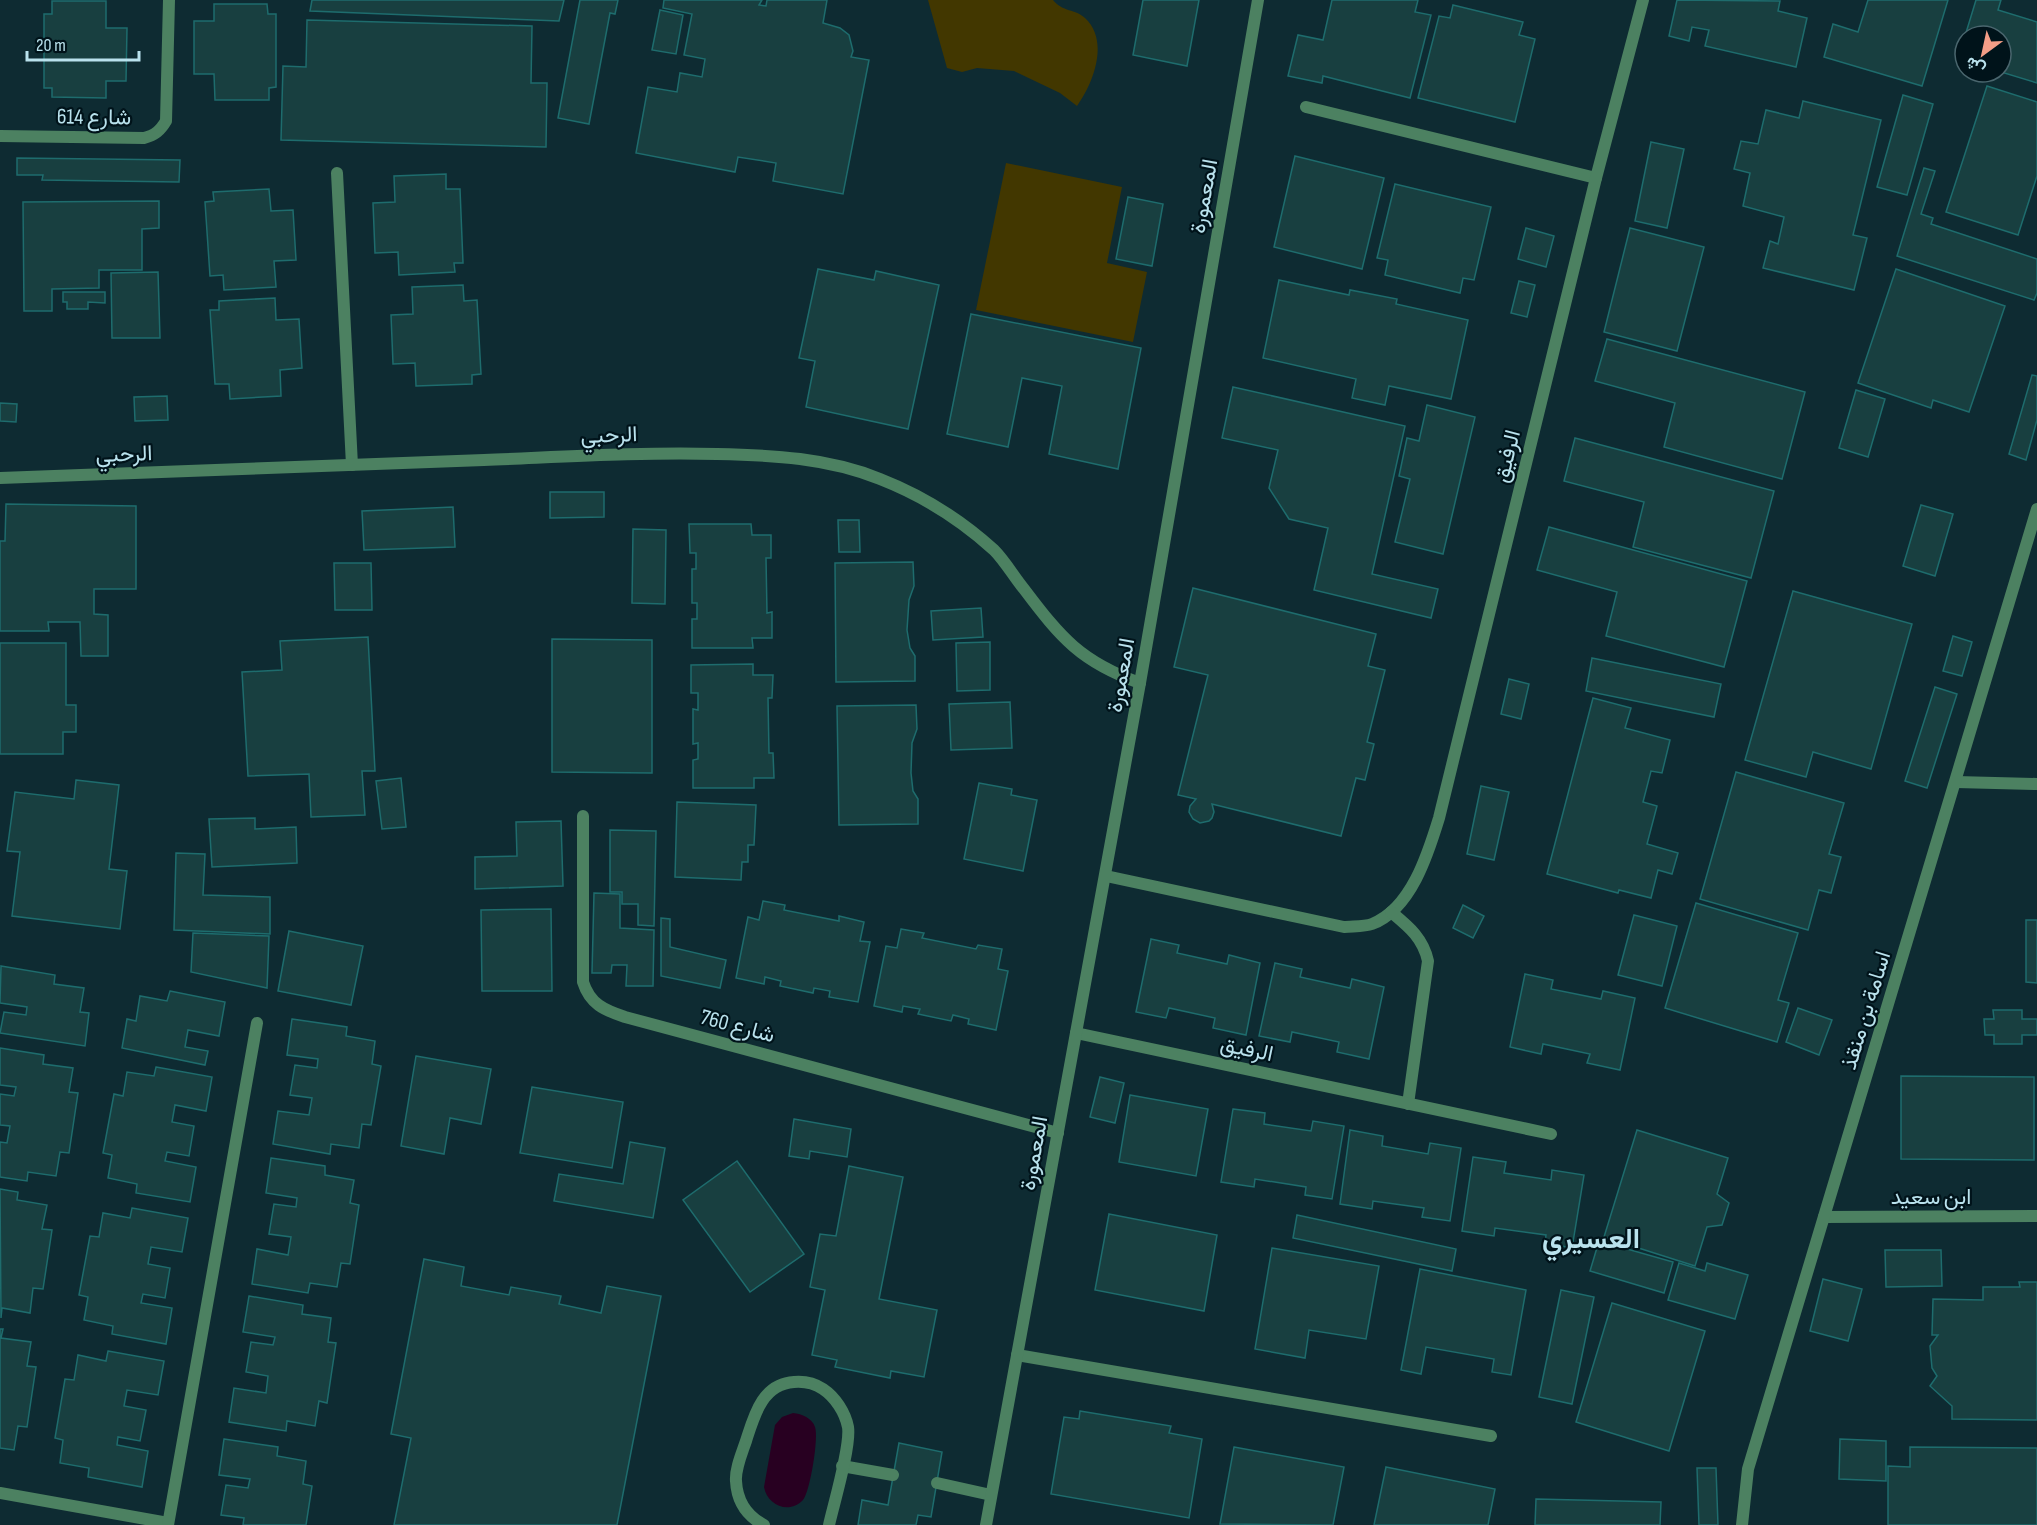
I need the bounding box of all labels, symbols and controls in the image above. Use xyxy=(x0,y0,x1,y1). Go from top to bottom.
scale bar xyxy=(27,24,140,62)
north arrow xyxy=(1953,24,2013,84)
text: 20 m xyxy=(36,35,66,56)
text: ش xyxy=(1962,52,1989,79)
street label: شارع 614 xyxy=(57,103,131,132)
street label: المعمورة xyxy=(1185,157,1224,236)
street label: الرحبي xyxy=(580,421,638,454)
street label: الرفيق xyxy=(1488,427,1527,486)
street label: الرحبي xyxy=(95,440,153,473)
street label: المعمورة xyxy=(1102,636,1141,715)
street label: اسامة بن منقذ xyxy=(1836,948,1897,1073)
street label: شارع 760 xyxy=(697,1004,778,1049)
street label: الرفيق xyxy=(1218,1031,1276,1068)
street label: المعمورة xyxy=(1015,1114,1054,1193)
street label: ابن سعيد xyxy=(1891,1184,1971,1211)
district label: العسيري xyxy=(1542,1223,1640,1262)

